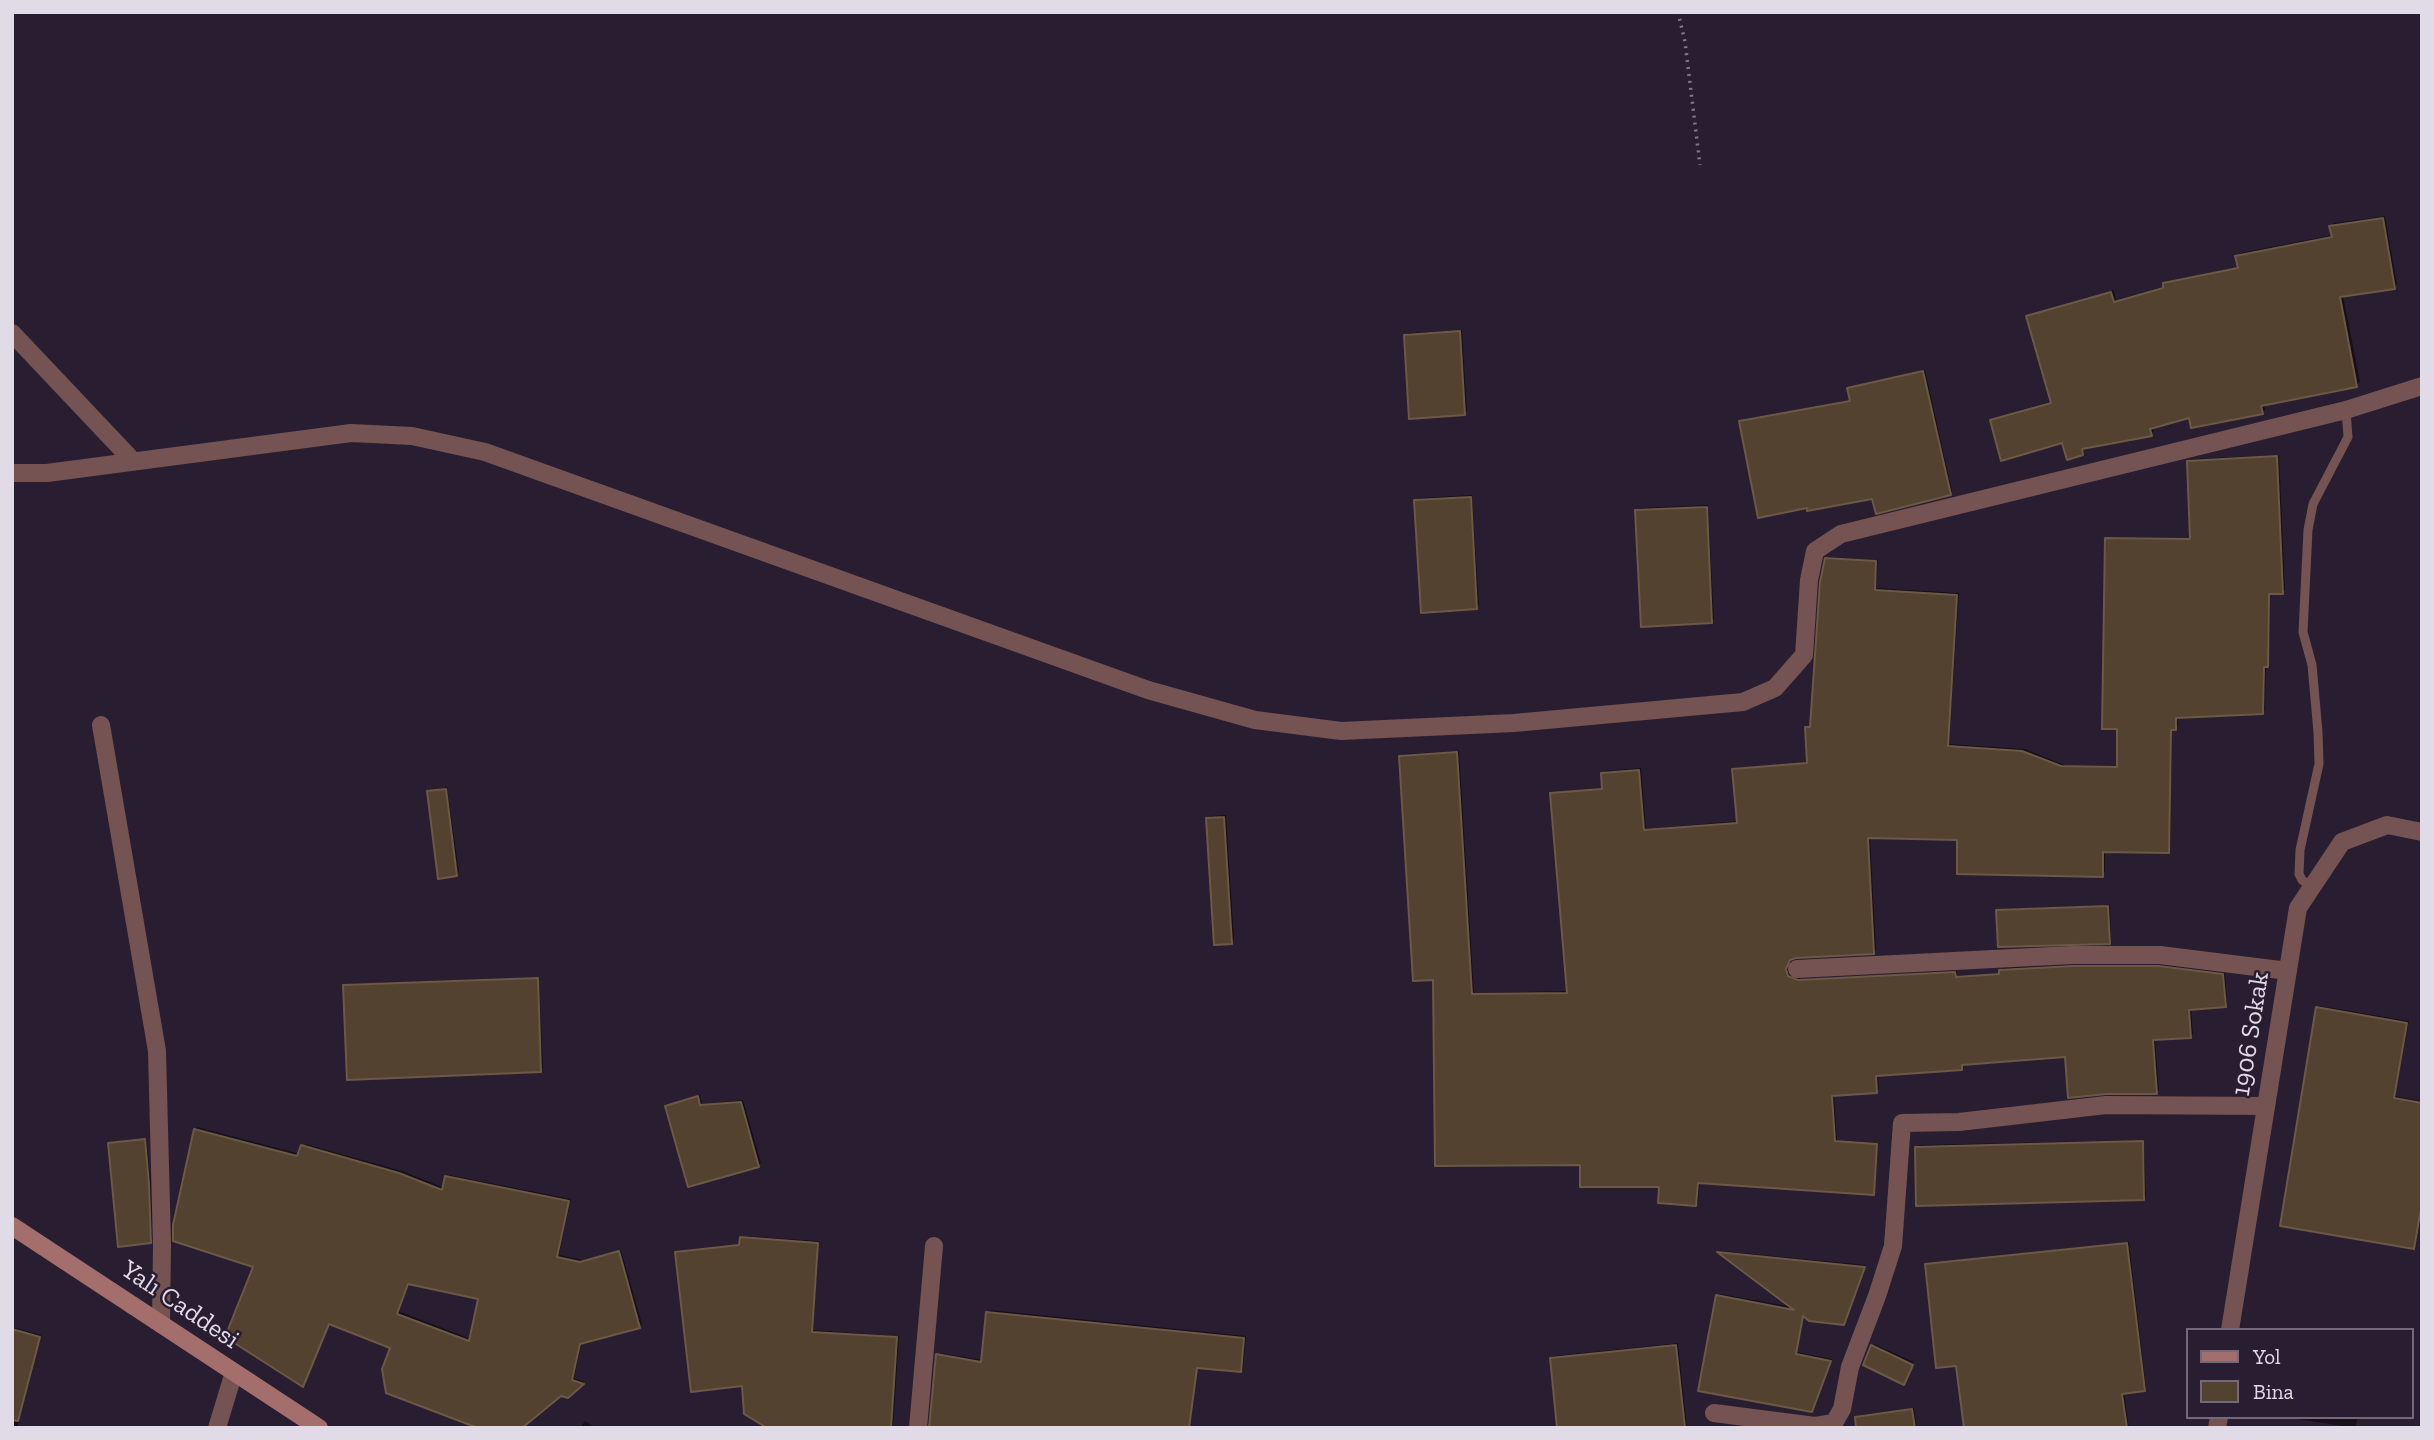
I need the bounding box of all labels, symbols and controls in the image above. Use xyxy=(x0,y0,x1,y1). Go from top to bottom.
street label: 1906 Sokak xyxy=(2226,970,2276,1098)
street label: Yalı Caddesi xyxy=(115,1254,245,1356)
legend xyxy=(2186,1328,2413,1419)
text: Yol xyxy=(2253,1344,2281,1369)
text: Bina xyxy=(2253,1379,2294,1404)

